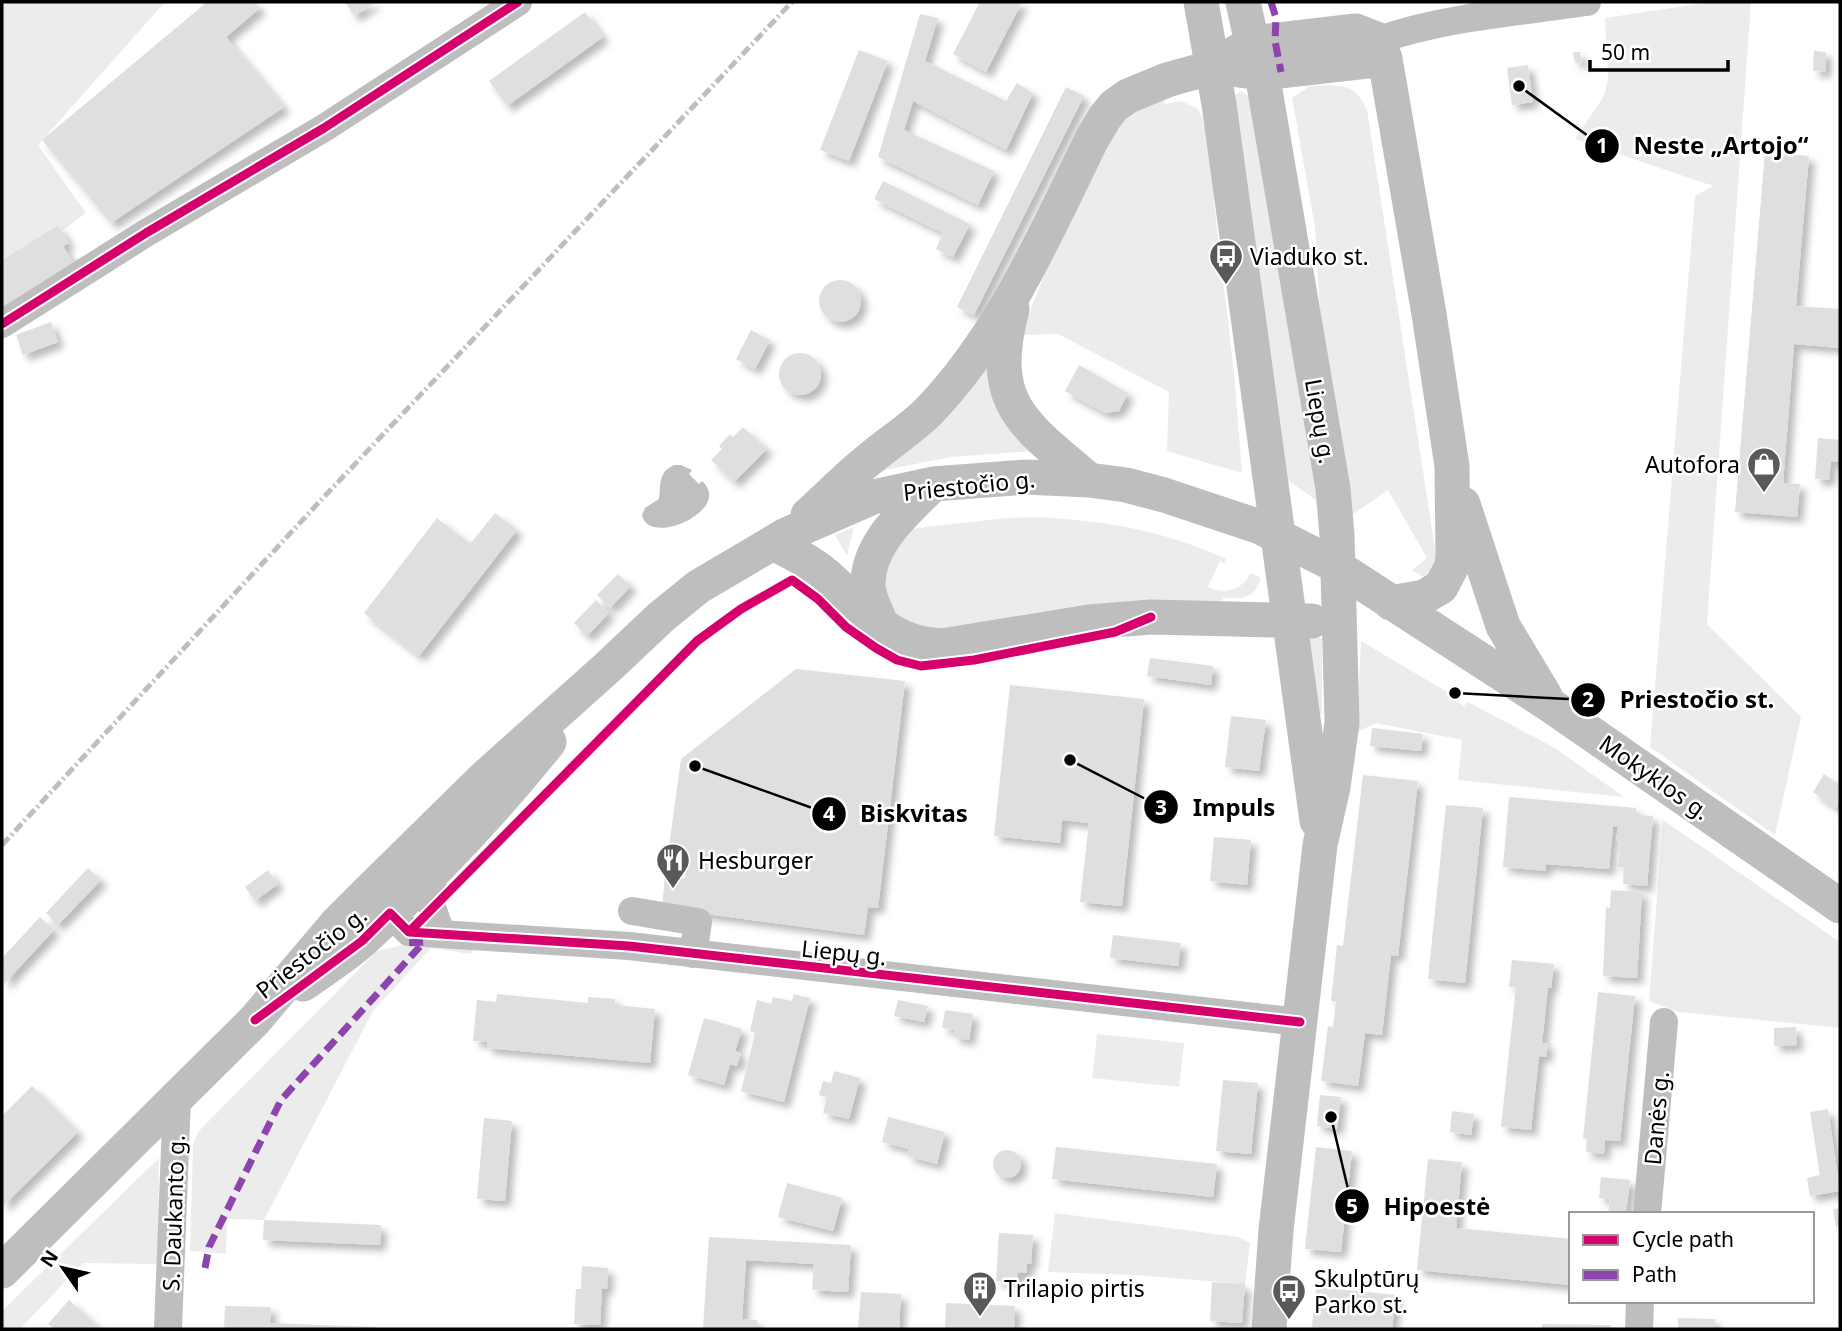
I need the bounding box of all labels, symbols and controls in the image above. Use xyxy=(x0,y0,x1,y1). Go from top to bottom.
scale bar xyxy=(1590,28,1728,72)
text: 50 m xyxy=(1601,38,1650,66)
callout: Neste „Artojo“ xyxy=(1584,123,1822,168)
text: Neste „Artojo“ xyxy=(1634,128,1809,161)
text: 1 xyxy=(1596,131,1608,159)
bus stop icon: Viaduko st. xyxy=(1207,237,1245,286)
place label: Viaduko st. xyxy=(1250,240,1369,272)
street label: Liepų g. xyxy=(1298,376,1344,466)
shop icon: Autofora xyxy=(1745,445,1783,494)
place label: Autofora xyxy=(1645,448,1740,480)
street label: Priestočio g. xyxy=(901,462,1037,508)
callout: Priestočio st. xyxy=(1571,677,1788,722)
text: Priestočio st. xyxy=(1620,682,1774,715)
text: 2 xyxy=(1582,685,1594,713)
street label: Mokyklos g. xyxy=(1593,727,1717,827)
callout: Impuls xyxy=(1144,785,1289,830)
text: Impuls xyxy=(1193,790,1275,823)
callout: Biskvitas xyxy=(811,792,982,837)
text: 3 xyxy=(1155,793,1167,821)
text: Biskvitas xyxy=(860,796,968,829)
text: 4 xyxy=(823,799,835,827)
restaurant icon: Hesburger xyxy=(654,841,692,890)
place label: Hesburger xyxy=(698,844,814,876)
street label: Priestočio g. xyxy=(249,899,373,1005)
street label: Liepų g. xyxy=(800,932,888,972)
street label: Danės g. xyxy=(1636,1070,1676,1166)
street label: S. Daukanto g. xyxy=(154,1134,192,1292)
callout: Hipoestė xyxy=(1335,1184,1504,1229)
text: Hipoestė xyxy=(1384,1189,1490,1222)
text: 5 xyxy=(1346,1192,1358,1220)
legend xyxy=(1569,1212,1814,1303)
text: Cycle path xyxy=(1632,1225,1734,1253)
north arrow xyxy=(28,1233,98,1303)
text: N xyxy=(34,1245,64,1272)
text: Path xyxy=(1632,1260,1677,1288)
place label: Skulptūrų Parko st. xyxy=(1314,1262,1419,1320)
building icon: Trilapio pirtis xyxy=(961,1269,999,1318)
place label: Trilapio pirtis xyxy=(1004,1272,1145,1304)
bus stop icon: Skulptūrų Parko st. xyxy=(1270,1272,1308,1321)

